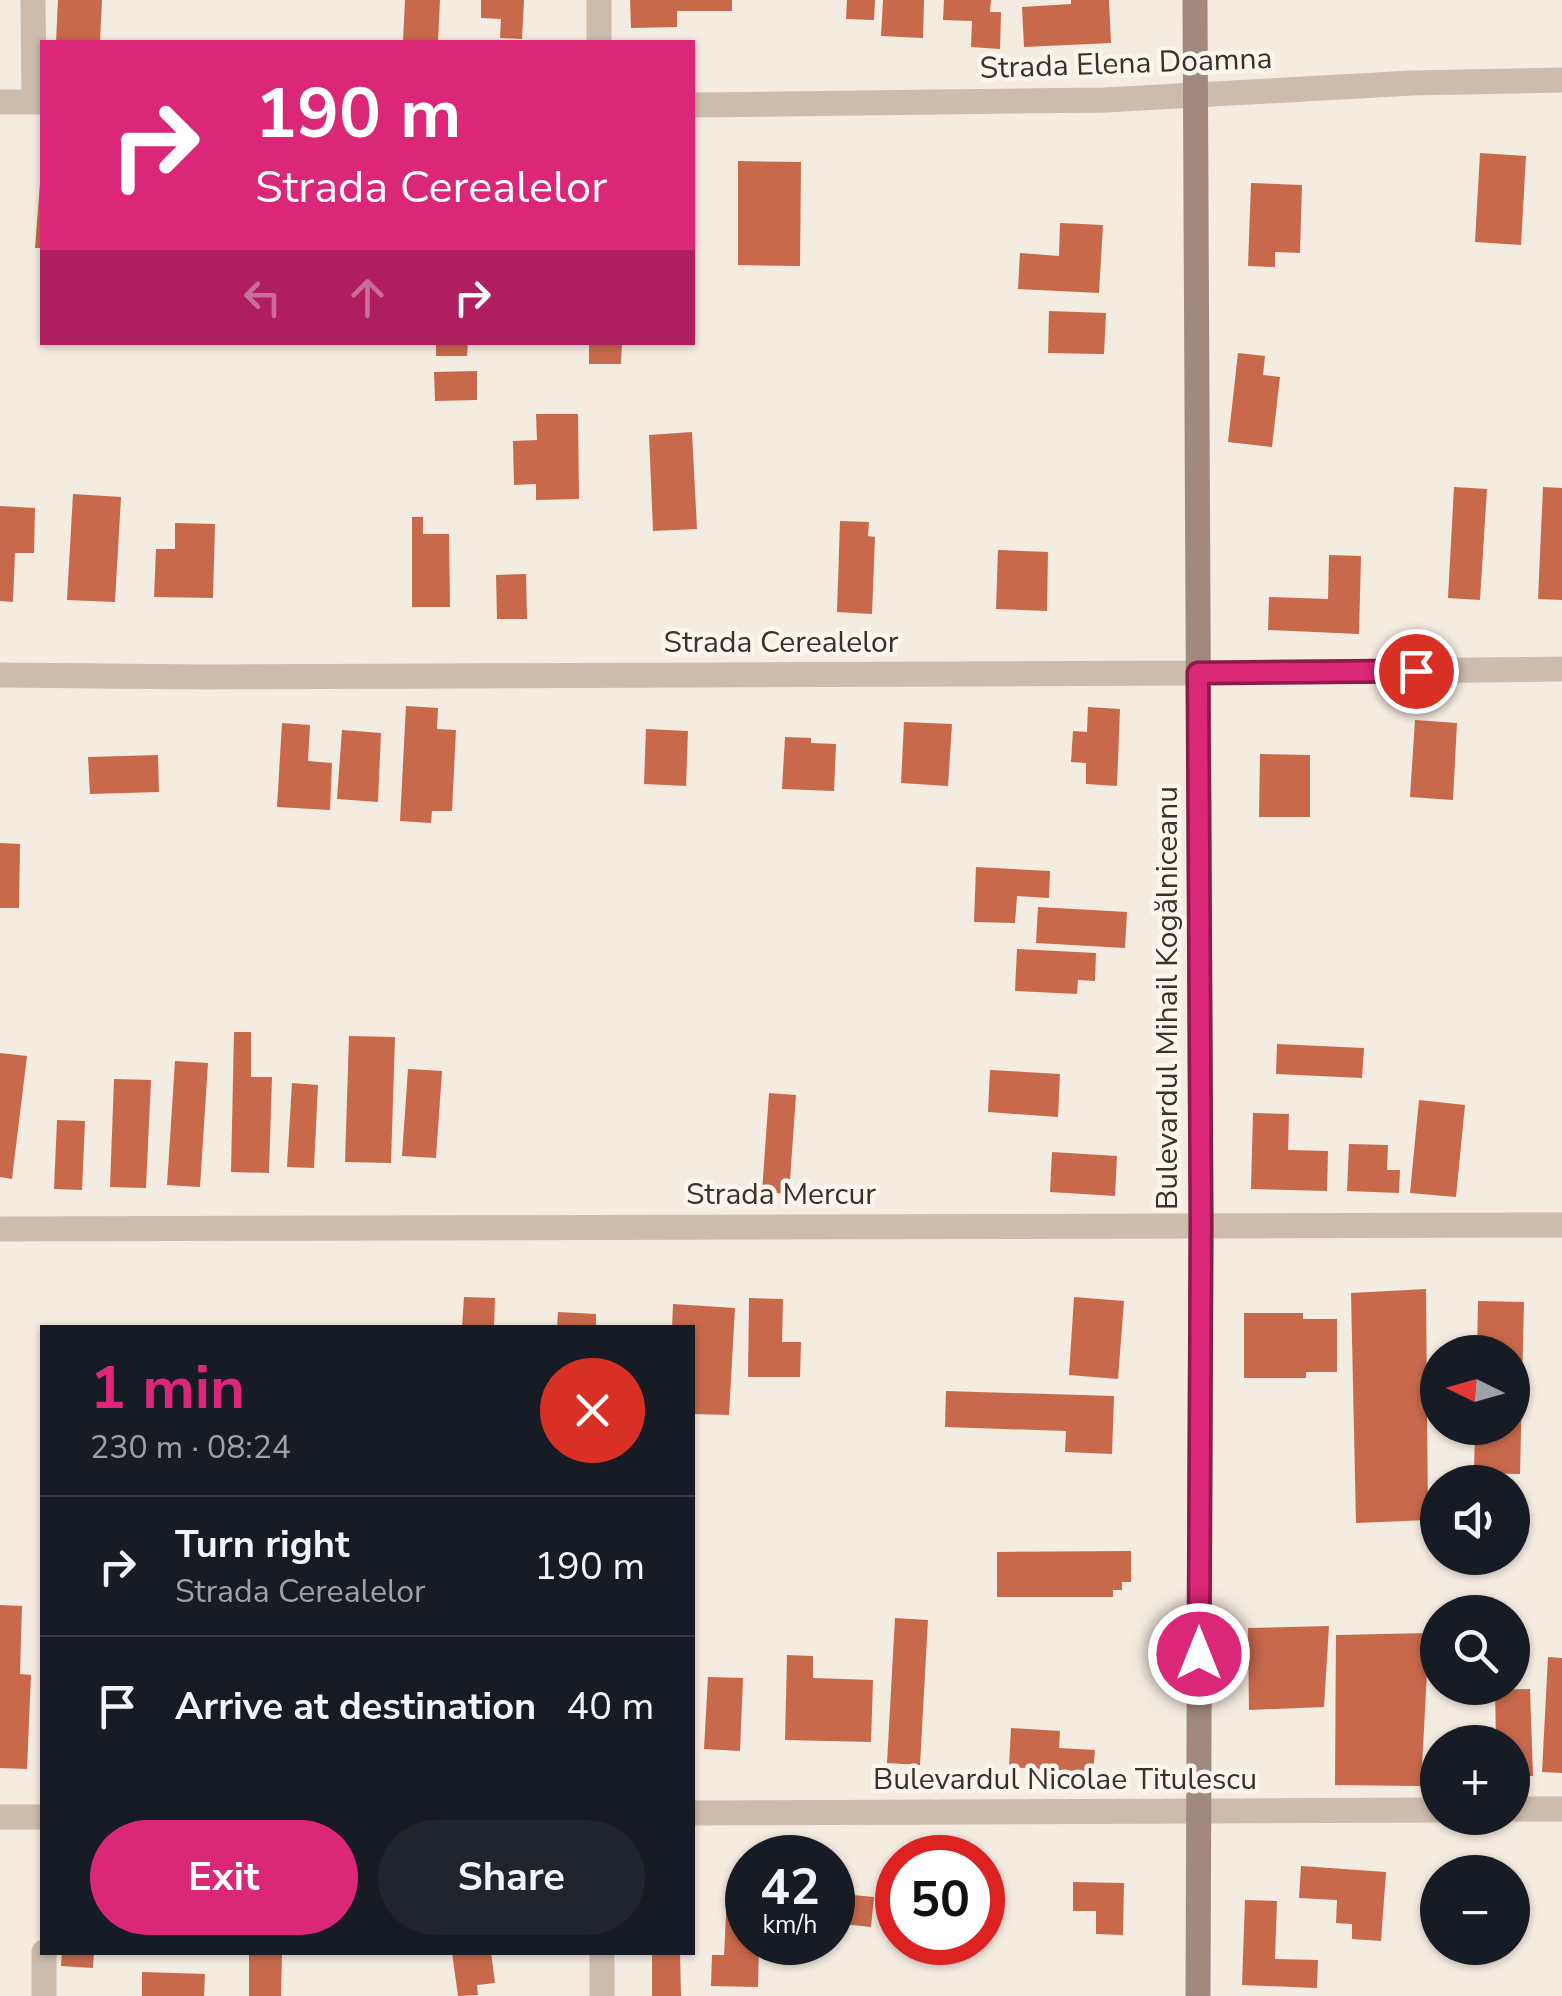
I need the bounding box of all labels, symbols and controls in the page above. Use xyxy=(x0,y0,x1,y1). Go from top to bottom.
street label: Strada Elena Doamna xyxy=(979,38,1273,89)
text: 190 m xyxy=(255,66,461,162)
icon: right xyxy=(90,80,220,210)
text: Strada Cerealelor xyxy=(255,157,607,218)
icon: left xyxy=(235,270,290,325)
icon: ahead xyxy=(340,270,395,325)
icon: right xyxy=(445,270,500,325)
street label: Strada Cerealelor xyxy=(664,622,899,663)
pin xyxy=(1374,629,1459,714)
icon: arrive xyxy=(1389,644,1444,699)
street label: Bulevardul Mihail Kogălniceanu xyxy=(1147,786,1188,1210)
street label: Strada Mercur xyxy=(686,1174,876,1215)
north arrow xyxy=(1420,1335,1530,1445)
map controls xyxy=(1420,1335,1530,1965)
text: 1 min xyxy=(90,1347,245,1429)
button: close xyxy=(540,1358,645,1463)
text: 230 m · 08:24 xyxy=(90,1426,291,1469)
button: sound xyxy=(1420,1465,1530,1575)
text: Turn right xyxy=(175,1519,350,1570)
icon: right xyxy=(90,1539,145,1594)
text: 190 m xyxy=(534,1541,645,1592)
text: Strada Cerealelor xyxy=(175,1570,426,1613)
button: search xyxy=(1420,1595,1530,1705)
position arrow xyxy=(1147,1602,1251,1706)
icon: arrive xyxy=(90,1679,145,1734)
text: Arrive at destination xyxy=(175,1681,536,1732)
text: 40 m xyxy=(566,1681,654,1732)
button: + xyxy=(1420,1725,1530,1835)
street label: Bulevardul Nicolae Titulescu xyxy=(873,1759,1257,1800)
button: Exit xyxy=(90,1820,358,1935)
button: Share xyxy=(378,1820,645,1935)
speed limit sign: 50 xyxy=(875,1835,1005,1965)
text: 42 xyxy=(760,1853,820,1922)
button: − xyxy=(1420,1855,1530,1965)
text: km/h xyxy=(762,1908,818,1942)

